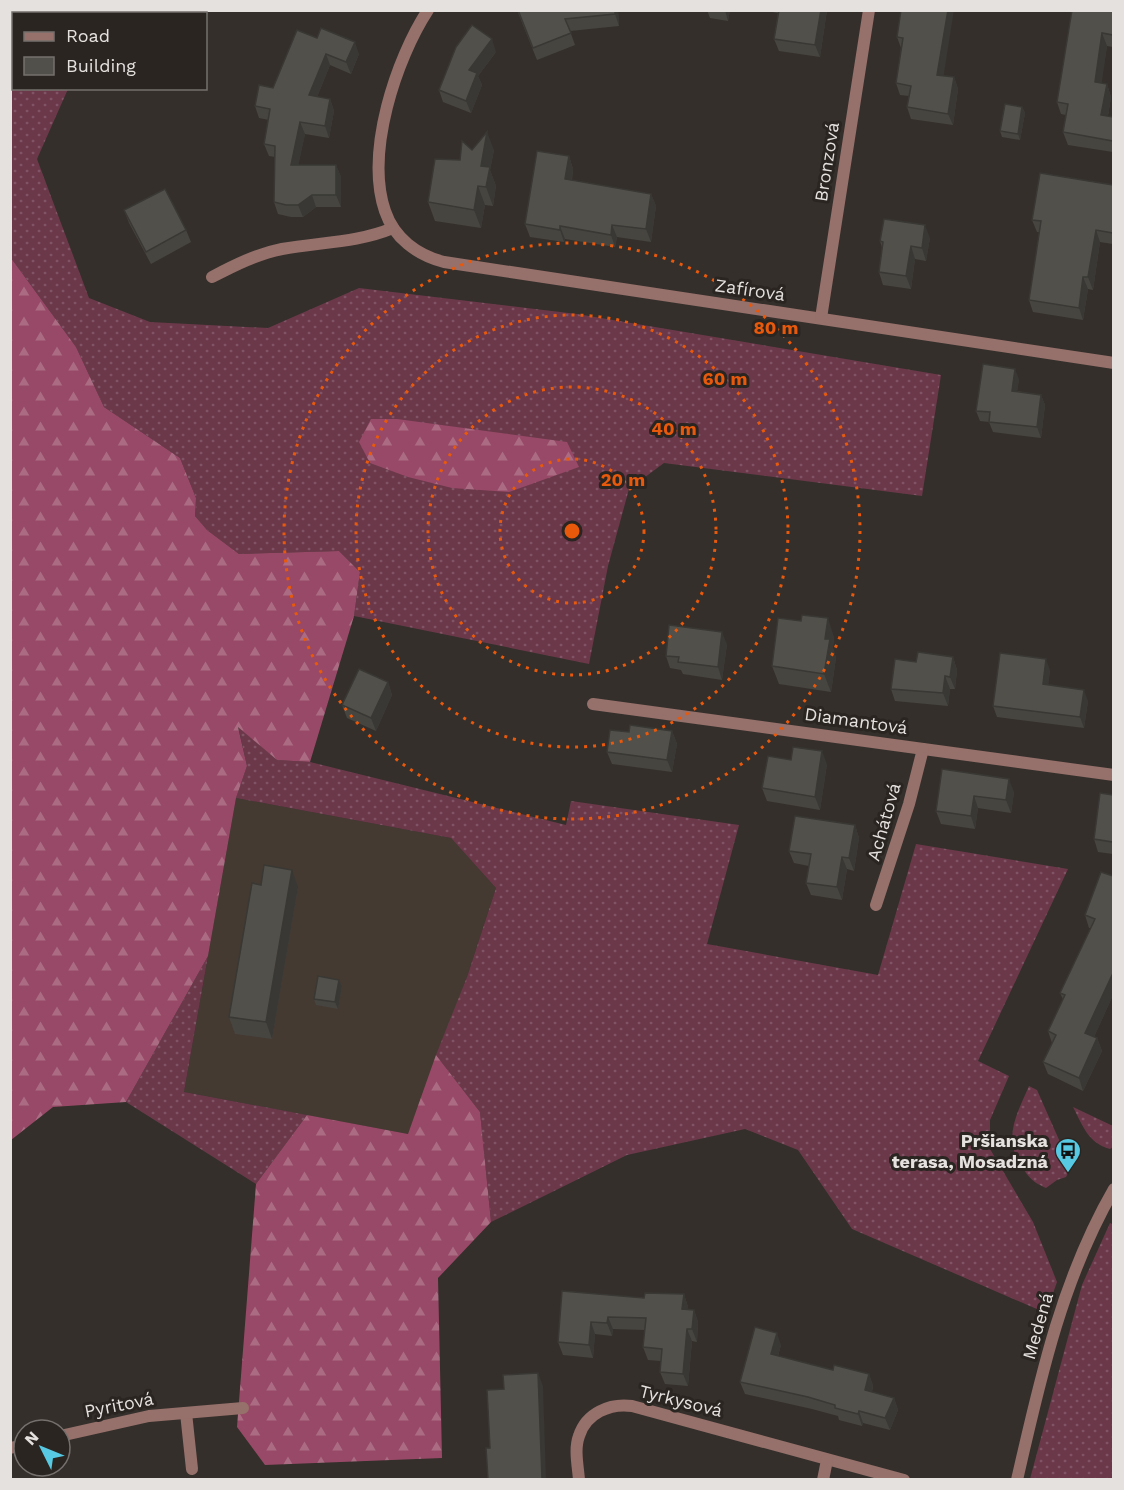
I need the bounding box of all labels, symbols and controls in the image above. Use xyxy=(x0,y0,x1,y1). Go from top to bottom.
legend xyxy=(12,12,207,90)
text: Road xyxy=(66,25,110,46)
text: Building xyxy=(66,55,136,76)
street label: Bronzová xyxy=(810,121,843,203)
street label: Zafírová xyxy=(714,274,786,305)
text: 80 m xyxy=(754,317,798,338)
text: 60 m xyxy=(703,368,747,389)
text: 40 m xyxy=(651,418,697,439)
text: 20 m xyxy=(601,469,645,490)
centre of rings xyxy=(562,521,582,541)
street label: Diamantová xyxy=(803,703,909,738)
street label: Achátová xyxy=(862,780,905,863)
place label: Pršianska terasa, Mosadzná xyxy=(892,1130,1049,1172)
bus stop icon: Pršianska terasa, Mosadzná xyxy=(1053,1136,1083,1174)
street label: Medená xyxy=(1018,1290,1057,1362)
street label: Tyrkysová xyxy=(637,1380,725,1421)
street label: Pyritová xyxy=(83,1388,155,1422)
north arrow xyxy=(12,1418,72,1478)
text: N xyxy=(20,1427,42,1449)

